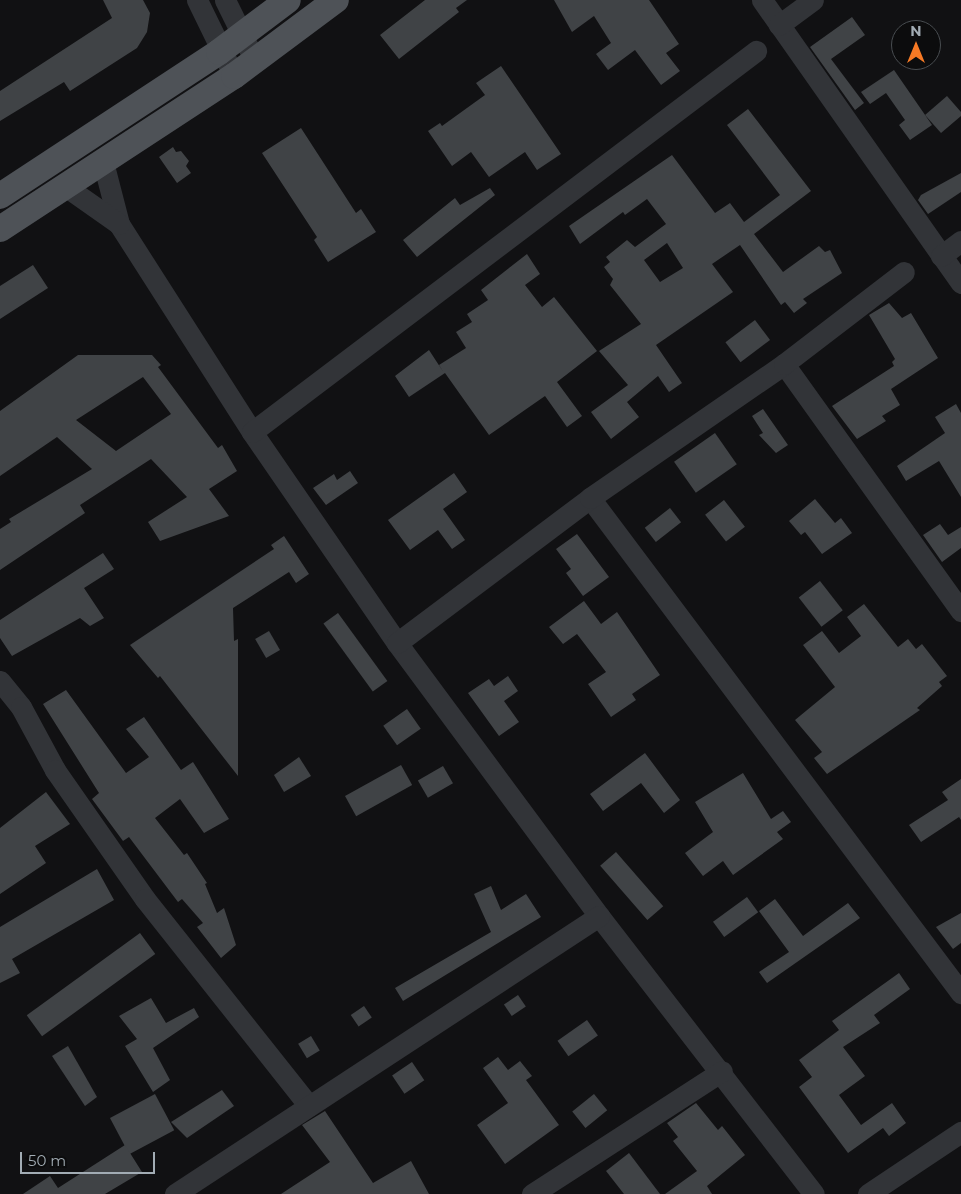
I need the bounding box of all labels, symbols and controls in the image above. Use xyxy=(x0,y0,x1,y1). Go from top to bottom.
north arrow xyxy=(891,20,941,70)
text: N xyxy=(910,22,922,40)
scale bar xyxy=(22,1142,158,1174)
text: 50 m xyxy=(28,1151,66,1170)

